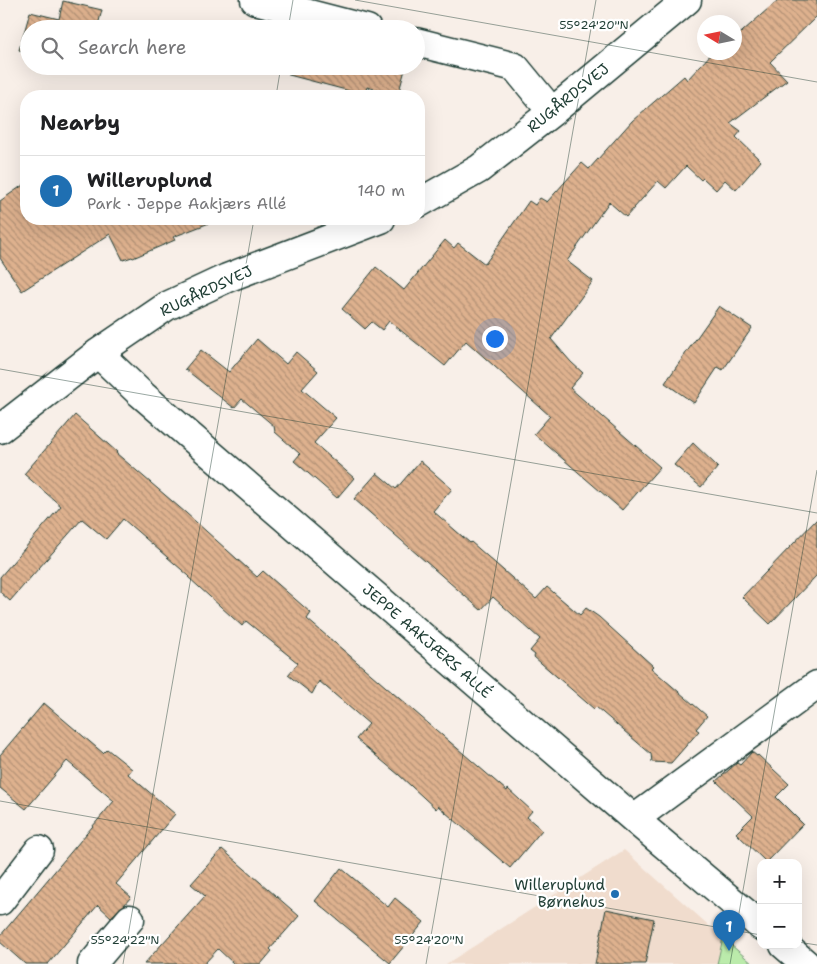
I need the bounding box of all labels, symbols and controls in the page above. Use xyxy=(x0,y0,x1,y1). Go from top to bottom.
north arrow xyxy=(697,15,742,60)
text: 55°24'20"N xyxy=(559,17,629,33)
search box xyxy=(20,20,425,75)
icon: search xyxy=(38,34,66,62)
text: Search here xyxy=(78,35,187,60)
street label: RUGÅRDSVEJ xyxy=(522,57,613,137)
text: Nearby xyxy=(40,109,120,137)
text: Willeruplund xyxy=(87,168,212,193)
text: 1 xyxy=(52,180,60,201)
text: 140 m xyxy=(358,180,405,201)
text: Park · Jeppe Aakjærs Allé xyxy=(87,193,287,214)
street label: RUGÅRDSVEJ xyxy=(156,259,255,321)
your location xyxy=(482,326,508,352)
street label: JEPPE AAKJÆRS ALLÉ xyxy=(358,578,497,703)
map controls xyxy=(757,859,802,949)
button: + xyxy=(757,859,802,904)
place label: Willeruplund Børnehus xyxy=(514,875,605,912)
marker: Willeruplund Børnehus xyxy=(609,888,621,900)
button: − xyxy=(757,904,802,949)
pin: 1 xyxy=(713,910,745,951)
text: 55°24'22"N xyxy=(90,932,160,948)
text: 55°24'20"N xyxy=(394,932,464,948)

